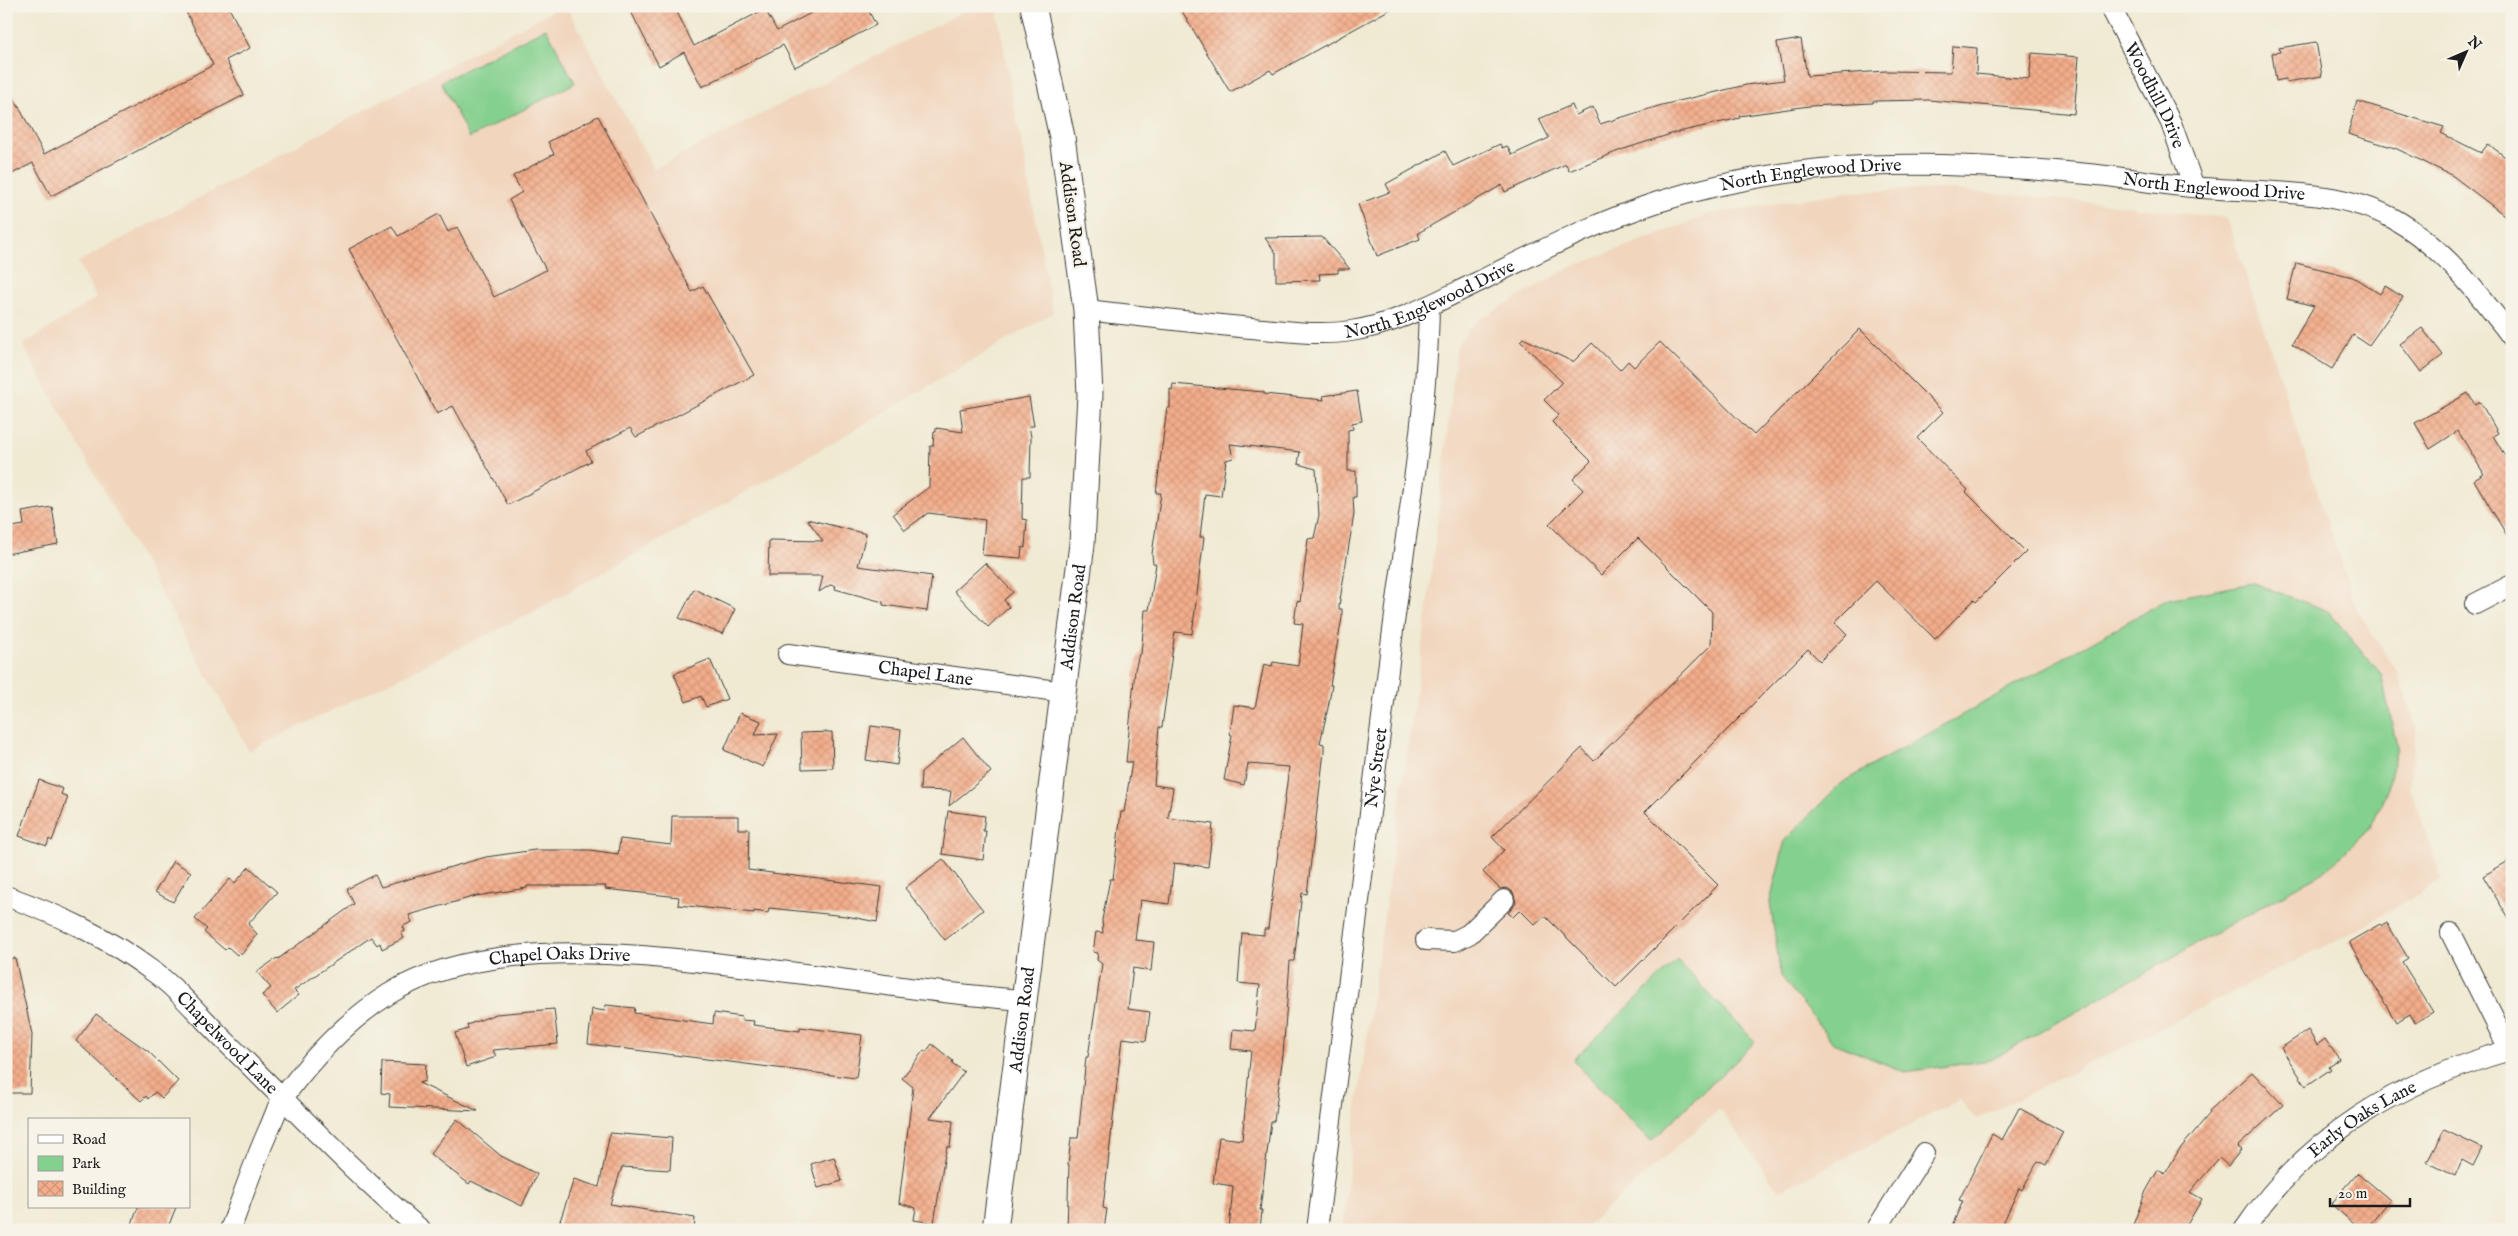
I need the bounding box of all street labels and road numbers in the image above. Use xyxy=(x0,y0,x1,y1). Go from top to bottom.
street label: Woodhill Drive xyxy=(2118,39,2189,152)
street label: North Englewood Drive xyxy=(1718,155,1902,198)
street label: Addison Road xyxy=(1053,159,1090,269)
street label: North Englewood Drive xyxy=(2121,168,2306,207)
street label: North Englewood Drive xyxy=(1343,255,1519,345)
street label: Addison Road xyxy=(1056,562,1092,672)
street label: Chapel Lane xyxy=(877,657,974,692)
street label: Nye Street xyxy=(1361,726,1393,809)
street label: Chapel Oaks Drive xyxy=(487,943,631,972)
street label: Addison Road xyxy=(1005,965,1041,1075)
street label: Chapelwood Lane xyxy=(171,987,282,1100)
street label: Early Oaks Lane xyxy=(2304,1076,2420,1164)

